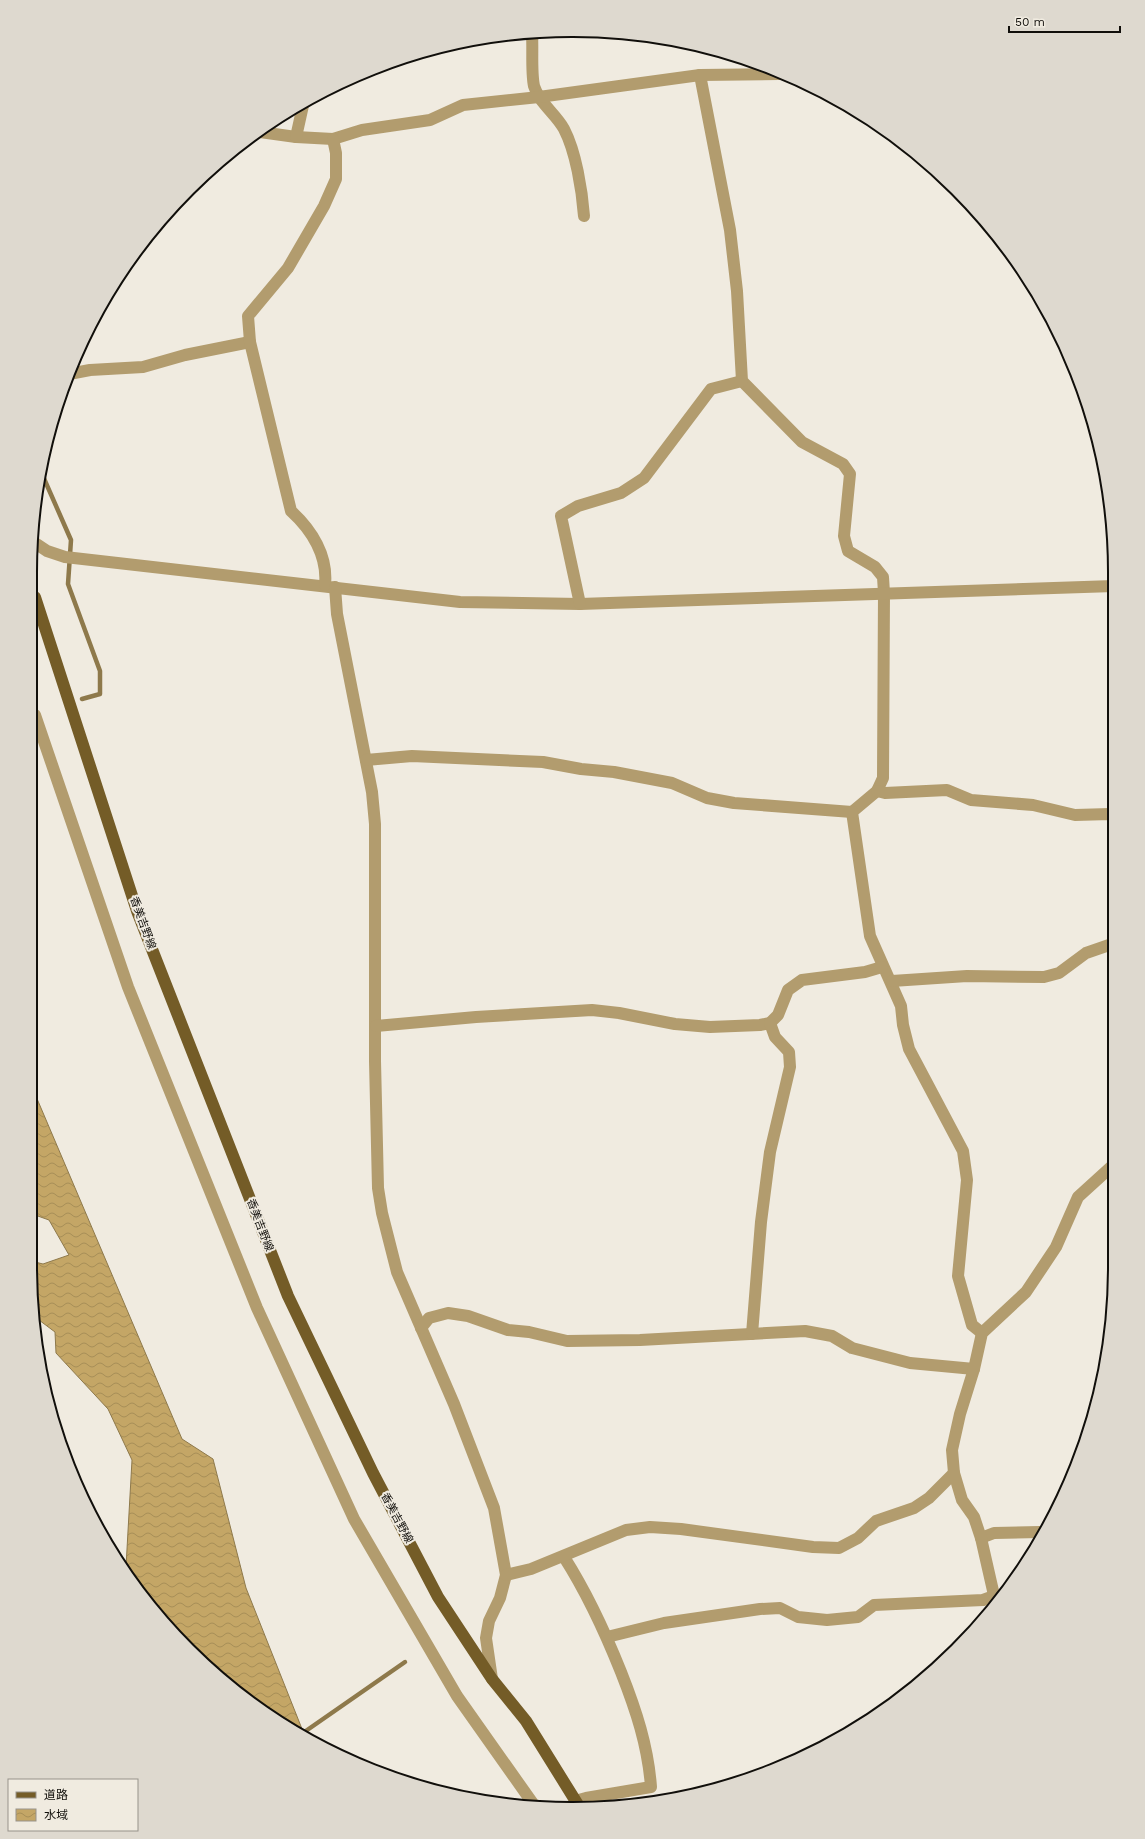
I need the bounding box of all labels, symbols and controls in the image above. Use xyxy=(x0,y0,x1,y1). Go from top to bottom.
scale bar xyxy=(1009,8,1120,34)
text: 50 m xyxy=(1015,15,1045,29)
street label: 香美吉野線 xyxy=(127,895,159,951)
street label: 香美吉野線 xyxy=(244,1197,276,1253)
street label: 香美吉野線 xyxy=(378,1491,416,1545)
legend xyxy=(8,1779,138,1831)
text: 道路 xyxy=(44,1788,68,1802)
text: 水域 xyxy=(44,1808,68,1822)

